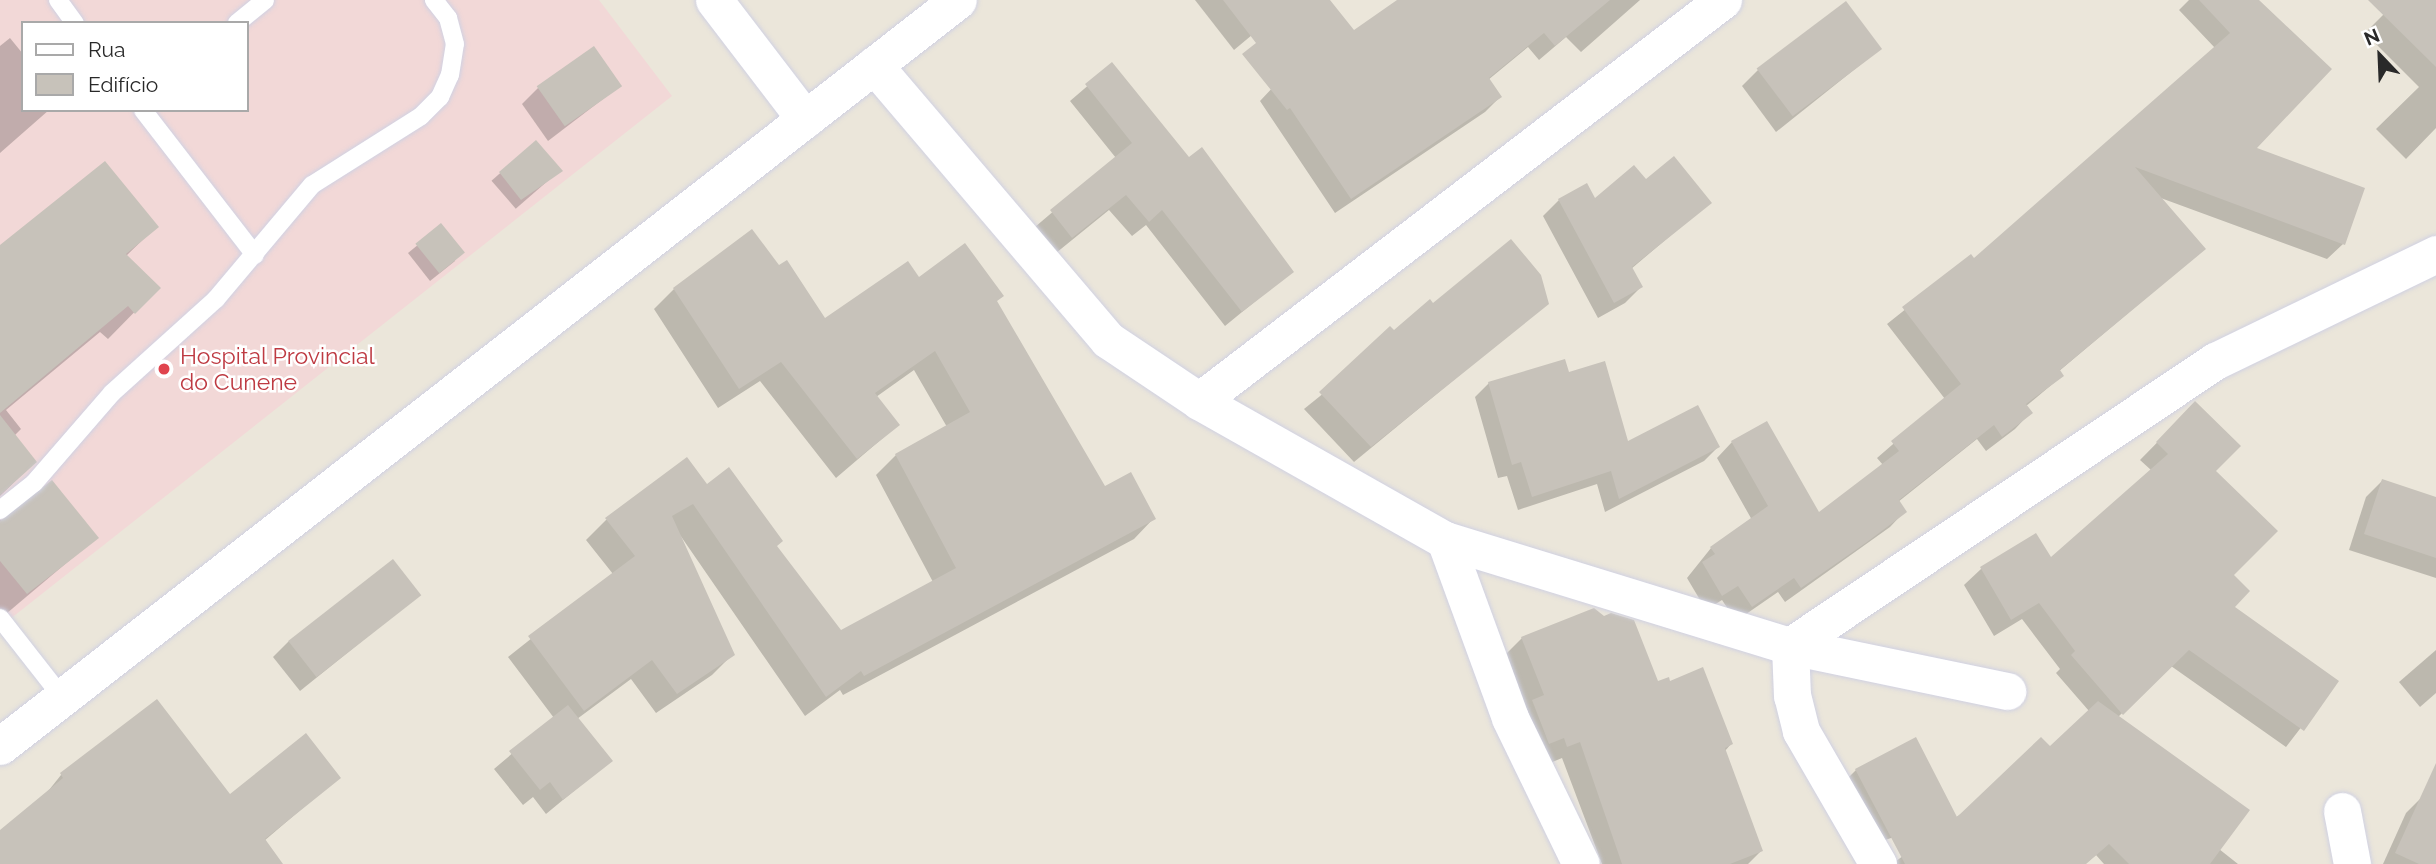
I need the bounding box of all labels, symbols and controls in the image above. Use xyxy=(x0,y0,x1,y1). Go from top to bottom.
legend xyxy=(21,21,248,112)
north arrow xyxy=(2345,21,2415,91)
text: N xyxy=(2361,24,2383,50)
text: Rua xyxy=(88,37,125,62)
text: Edifício xyxy=(88,72,158,97)
place label: Hospital Provincial do Cunene xyxy=(180,342,376,396)
marker: Hospital Provincial do Cunene xyxy=(154,359,174,379)

